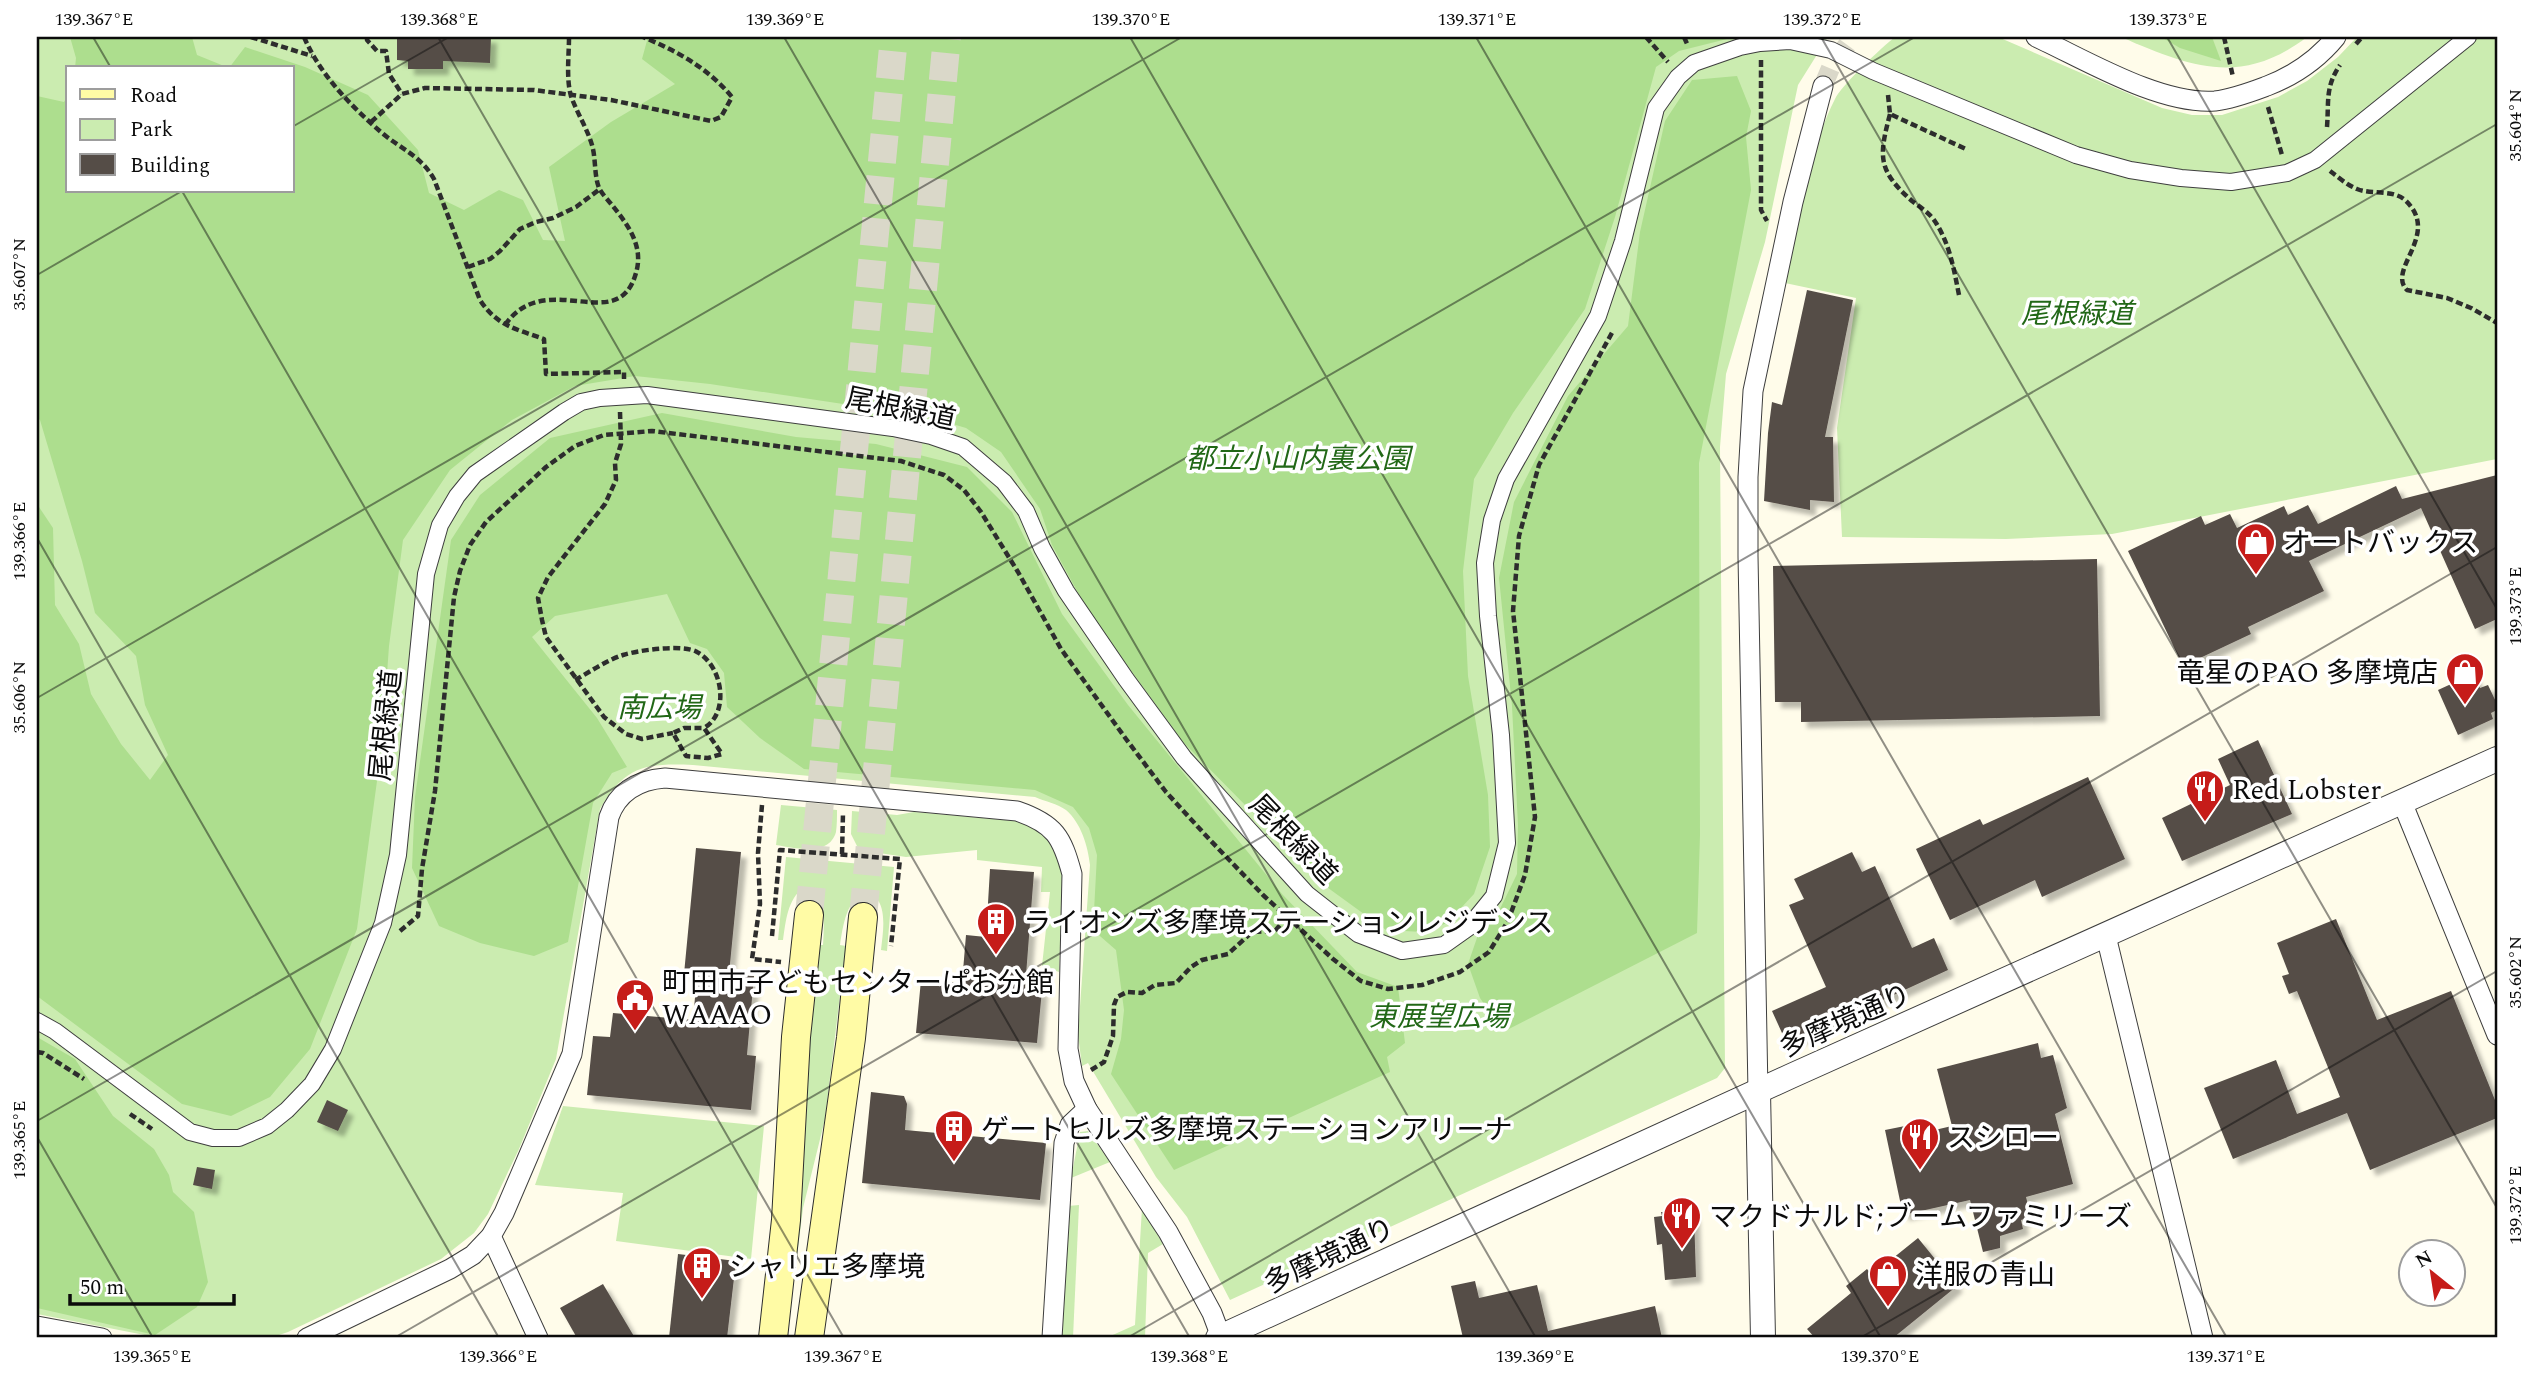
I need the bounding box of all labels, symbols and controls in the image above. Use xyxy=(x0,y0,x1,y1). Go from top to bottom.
text: 139.367°E xyxy=(54,6,134,33)
text: 139.368°E xyxy=(399,6,479,33)
text: 139.369°E xyxy=(745,6,825,33)
text: 139.370°E xyxy=(1091,6,1171,33)
text: 139.371°E xyxy=(1437,6,1517,33)
text: 139.372°E xyxy=(1782,6,1862,33)
text: 139.373°E xyxy=(2128,6,2208,33)
legend xyxy=(66,66,294,192)
text: Road xyxy=(130,80,177,112)
text: 35.604°N xyxy=(2502,89,2529,161)
text: Park xyxy=(130,114,174,146)
text: Building xyxy=(130,150,210,182)
text: 35.607°N xyxy=(6,238,33,310)
park label: 尾根緑道 xyxy=(2021,293,2137,336)
street label: 尾根緑道 xyxy=(841,377,960,442)
park label: 都立小山内裏公園 xyxy=(1186,438,1414,481)
text: 139.366°E xyxy=(6,501,33,581)
shop icon: オートバックス xyxy=(2235,521,2277,576)
place label: オートバックス xyxy=(2283,522,2478,565)
text: 139.373°E xyxy=(2502,566,2529,646)
shop icon: 竜星のPAO 多摩境店 xyxy=(2444,651,2486,706)
place label: 竜星のPAO 多摩境店 xyxy=(2177,652,2438,695)
text: 35.606°N xyxy=(6,661,33,733)
street label: 尾根緑道 xyxy=(359,667,414,783)
park label: 南広場 xyxy=(617,687,704,730)
restaurant icon: Red Lobster xyxy=(2184,768,2226,823)
place label: Red Lobster xyxy=(2232,769,2381,812)
street label: 尾根緑道 xyxy=(1239,785,1347,895)
building icon: ライオンズ多摩境ステーションレジデンス xyxy=(975,901,1017,956)
place label: ライオンズ多摩境ステーションレジデンス xyxy=(1023,902,1553,945)
text: 35.602°N xyxy=(2502,936,2529,1008)
place label: 町田市子どもセンターぱお分館 WAAAO xyxy=(662,962,1054,1037)
street label: 多摩境通り xyxy=(1773,973,1918,1069)
public building icon: 町田市子どもセンターぱお分館 WAAAO xyxy=(614,977,656,1032)
park label: 東展望広場 xyxy=(1369,996,1512,1039)
text: 139.365°E xyxy=(6,1100,33,1180)
building icon: ゲートヒルズ多摩境ステーションアリーナ xyxy=(933,1108,975,1163)
place label: ゲートヒルズ多摩境ステーションアリーナ xyxy=(981,1109,1512,1152)
restaurant icon: スシロー xyxy=(1899,1116,1941,1171)
place label: スシロー xyxy=(1947,1117,2059,1160)
text: 139.372°E xyxy=(2502,1165,2529,1245)
restaurant icon: マクドナルド;ブームファミリーズ xyxy=(1661,1195,1703,1250)
place label: マクドナルド;ブームファミリーズ xyxy=(1709,1196,2132,1239)
street label: 多摩境通り xyxy=(1257,1207,1402,1305)
north arrow xyxy=(2398,1238,2468,1308)
text: N xyxy=(2410,1243,2438,1276)
building icon: シャリエ多摩境 xyxy=(681,1245,723,1300)
place label: シャリエ多摩境 xyxy=(729,1246,925,1289)
shop icon: 洋服の青山 xyxy=(1867,1253,1909,1308)
place label: 洋服の青山 xyxy=(1915,1254,2055,1297)
scale bar xyxy=(70,1263,234,1307)
text: 50 m xyxy=(80,1272,124,1304)
text: 139.365°E xyxy=(112,1343,192,1370)
text: 139.366°E xyxy=(458,1343,538,1370)
text: 139.367°E xyxy=(803,1343,883,1370)
text: 139.368°E xyxy=(1149,1343,1229,1370)
text: 139.369°E xyxy=(1495,1343,1575,1370)
text: 139.370°E xyxy=(1840,1343,1920,1370)
text: 139.371°E xyxy=(2186,1343,2266,1370)

